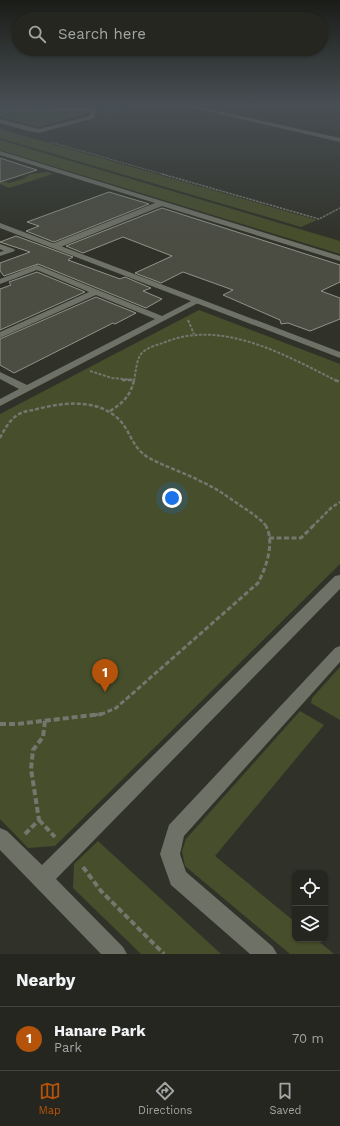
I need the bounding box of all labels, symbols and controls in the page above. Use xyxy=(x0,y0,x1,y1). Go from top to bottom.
search box xyxy=(12,12,328,56)
icon: search xyxy=(26,23,48,45)
text: Search here xyxy=(58,25,146,43)
your location xyxy=(162,488,182,508)
pin: 1 xyxy=(92,659,118,692)
map controls xyxy=(292,870,328,942)
button: locate xyxy=(292,870,328,906)
button: layers xyxy=(292,906,328,942)
text: Nearby xyxy=(16,970,75,990)
text: Hanare Park xyxy=(54,1022,146,1040)
text: 1 xyxy=(26,1031,32,1046)
text: 70 m xyxy=(292,1031,324,1046)
text: Park xyxy=(54,1040,82,1055)
tab: Map xyxy=(39,1080,61,1117)
tab: Directions xyxy=(138,1080,192,1117)
tab: Saved xyxy=(269,1080,301,1117)

